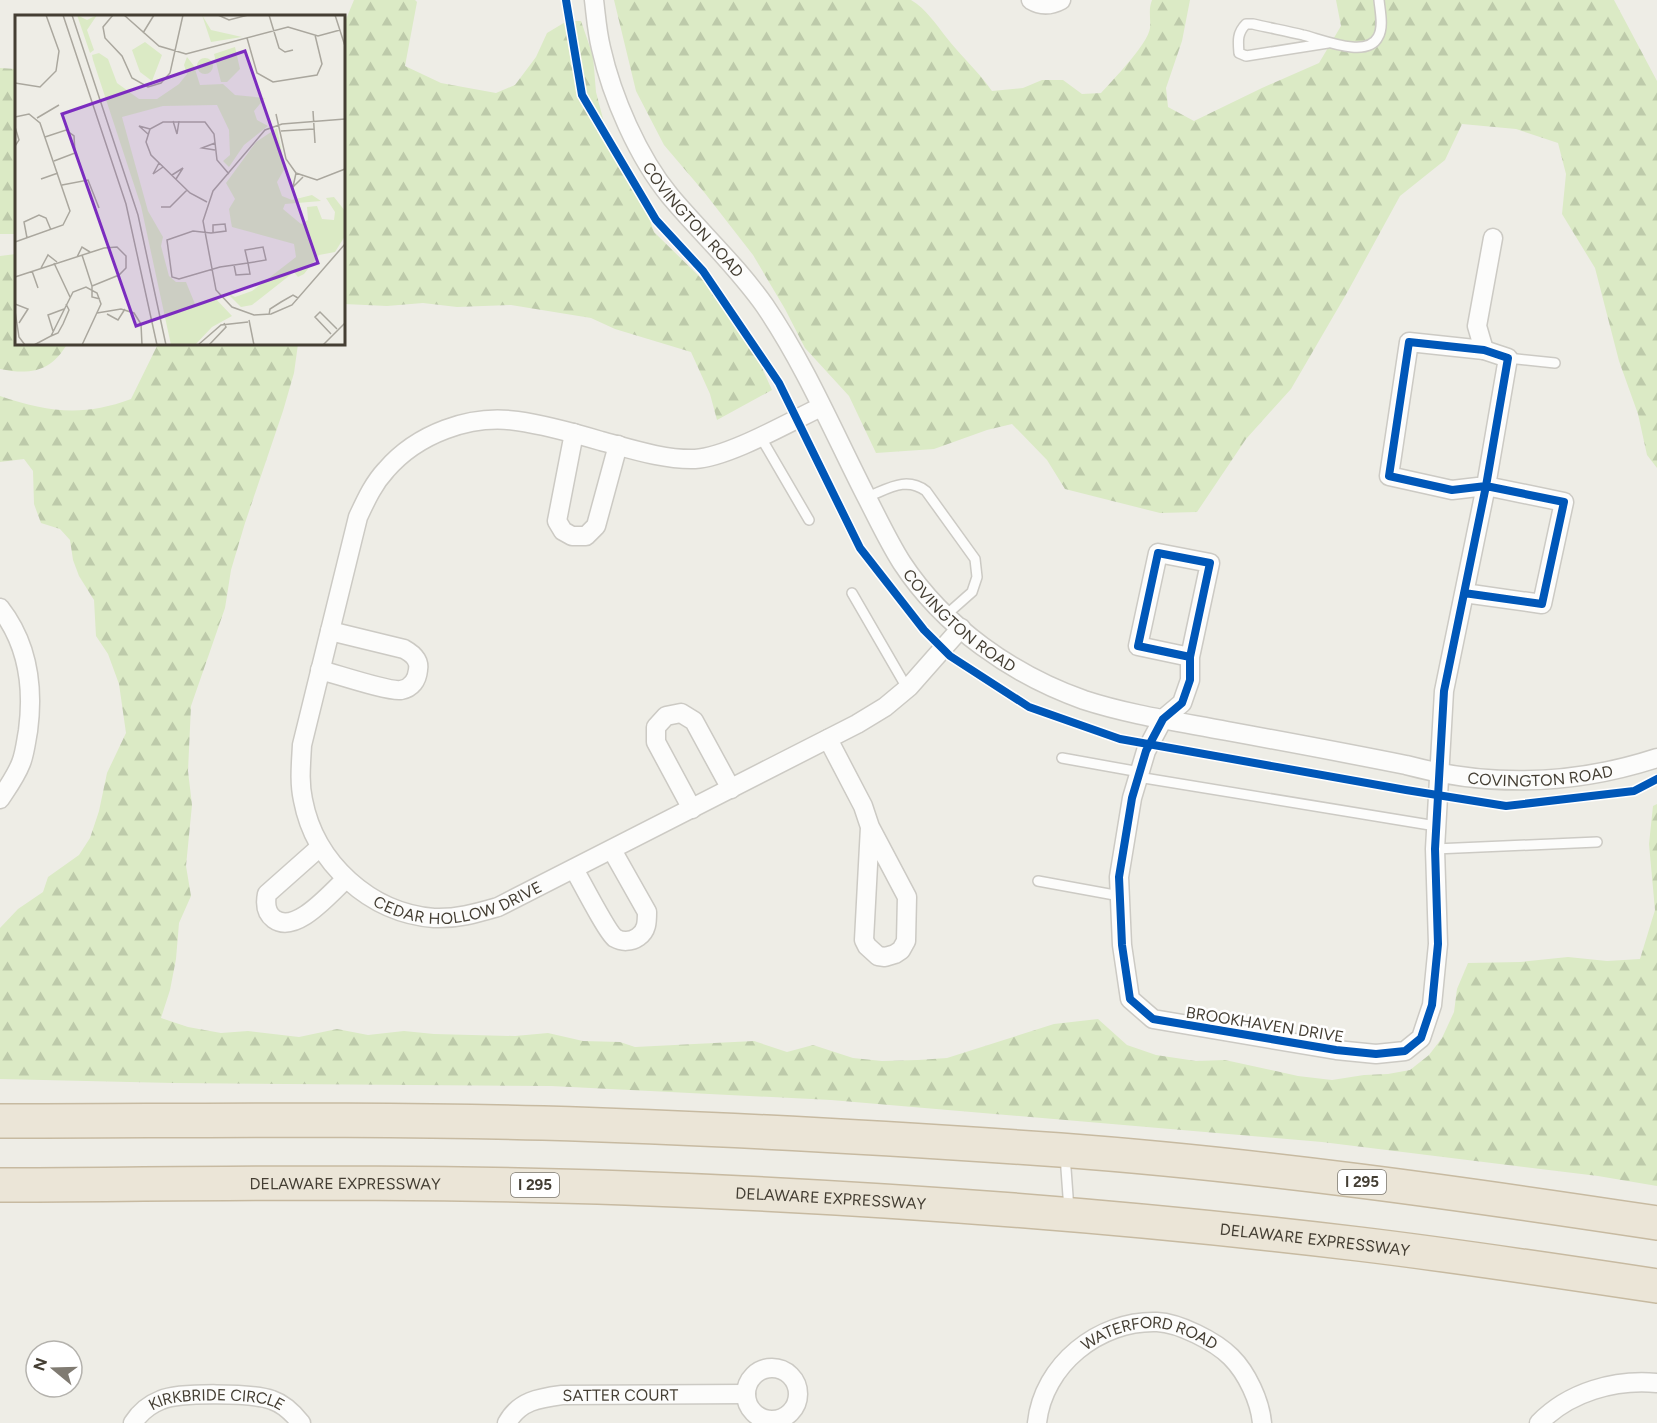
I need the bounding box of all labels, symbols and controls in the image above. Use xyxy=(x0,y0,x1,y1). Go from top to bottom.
inset map xyxy=(15,15,345,345)
street label: COVINGTON ROAD xyxy=(639,159,747,281)
street label: COVINGTON ROAD xyxy=(899,565,1019,676)
street label: COVINGTON ROAD xyxy=(1467,761,1615,790)
street label: CEDAR HOLLOW DRIVE xyxy=(370,877,545,928)
street label: BROOKHAVEN DRIVE xyxy=(1185,1003,1345,1046)
road number: I 295 xyxy=(1338,1170,1386,1194)
road number: I 295 xyxy=(511,1173,559,1197)
street label: DELAWARE EXPRESSWAY xyxy=(249,1174,441,1194)
street label: DELAWARE EXPRESSWAY xyxy=(735,1184,927,1214)
street label: DELAWARE EXPRESSWAY xyxy=(1219,1220,1411,1260)
text: WATERFORD ROAD xyxy=(1077,1313,1221,1354)
north arrow xyxy=(24,1339,84,1399)
street label: WATERFORD ROAD xyxy=(1078,1341,1222,1361)
text: N xyxy=(29,1355,51,1373)
street label: KIRKBRIDE CIRCLE xyxy=(145,1385,288,1414)
street label: SATTER COURT xyxy=(563,1385,678,1405)

